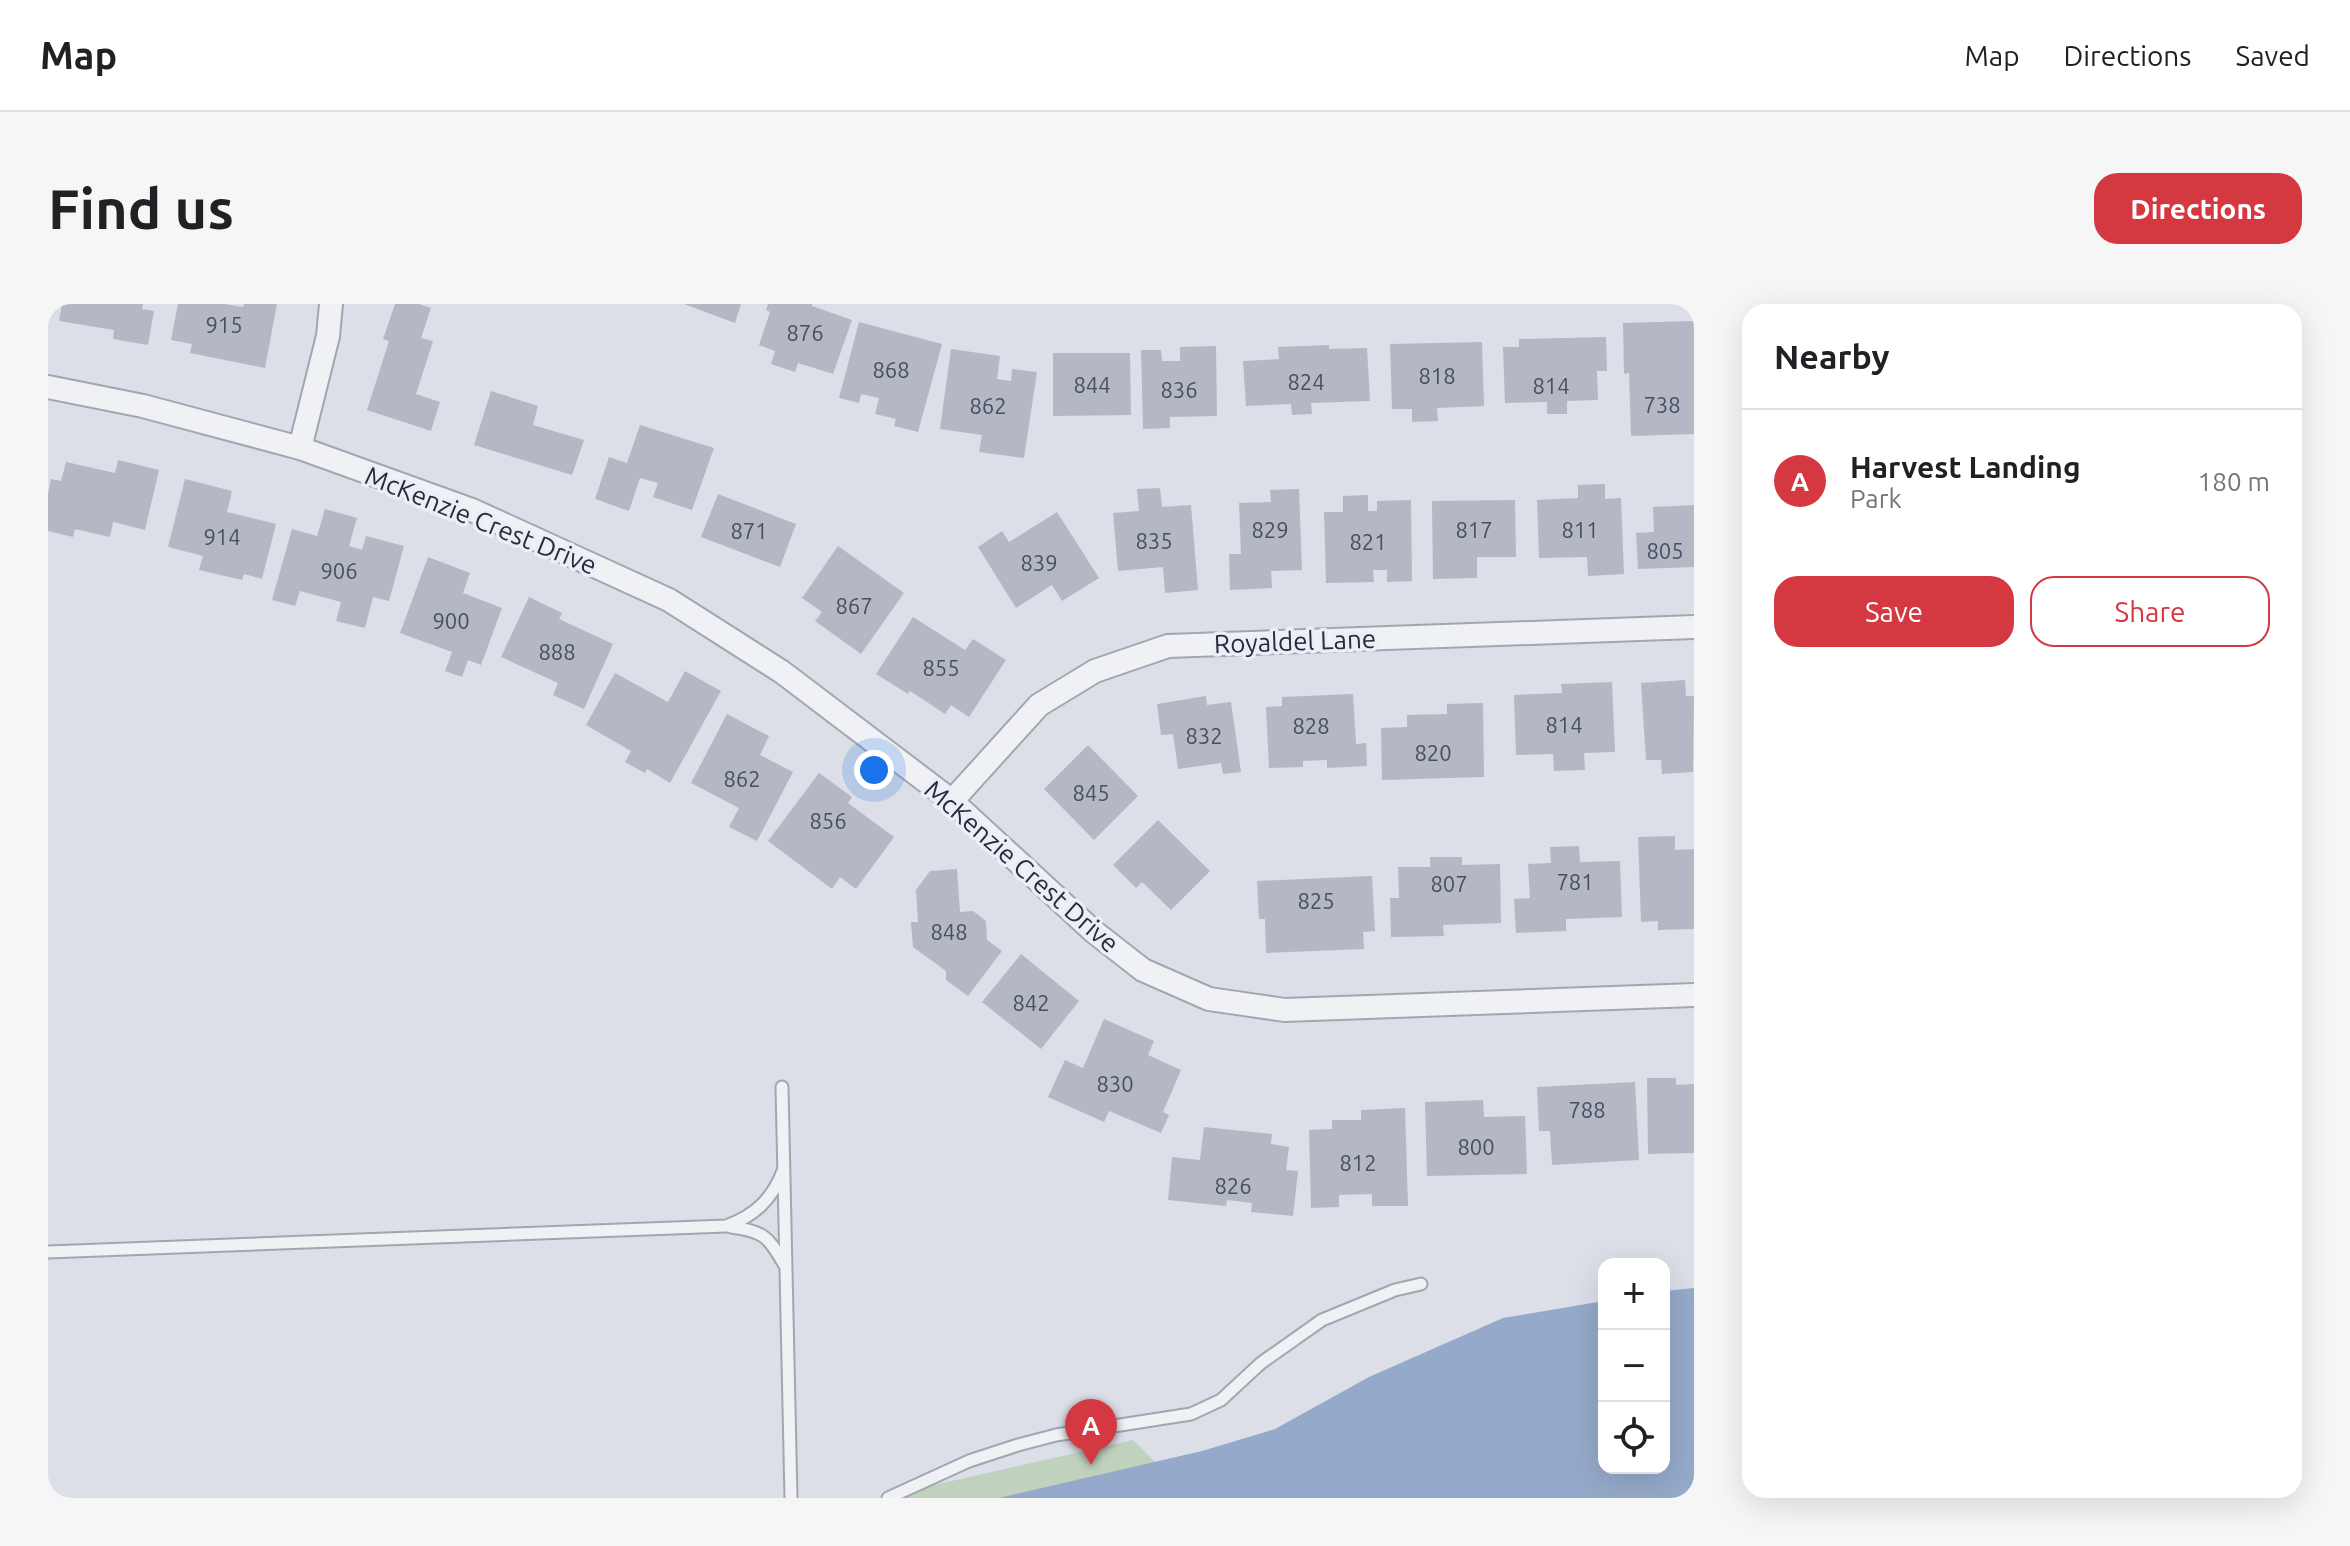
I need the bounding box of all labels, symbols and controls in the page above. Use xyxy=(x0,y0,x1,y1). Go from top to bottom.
text: Map xyxy=(40,34,117,76)
text: Map xyxy=(1964,40,2020,71)
text: Directions xyxy=(2064,40,2191,71)
text: Saved xyxy=(2235,40,2310,71)
button: Directions xyxy=(2094,173,2302,244)
text: Find us xyxy=(48,177,234,240)
house number: 915 xyxy=(205,312,243,337)
house number: 876 xyxy=(786,320,824,345)
text: Nearby xyxy=(1774,337,1889,375)
house number: 868 xyxy=(872,357,910,382)
house number: 818 xyxy=(1418,363,1456,388)
house number: 824 xyxy=(1287,369,1325,394)
house number: 844 xyxy=(1073,372,1111,397)
house number: 814 xyxy=(1532,373,1570,398)
house number: 836 xyxy=(1160,377,1198,402)
house number: 738 xyxy=(1643,392,1681,417)
house number: 862 xyxy=(969,393,1007,418)
text: Harvest Landing xyxy=(1850,450,2081,484)
street label: McKenzie Crest Drive xyxy=(361,460,601,580)
text: A xyxy=(1791,467,1809,496)
text: 180 m xyxy=(2198,467,2270,496)
text: Park xyxy=(1850,484,1902,513)
house number: 829 xyxy=(1251,517,1289,542)
house number: 817 xyxy=(1455,517,1493,542)
house number: 811 xyxy=(1561,517,1599,542)
house number: 871 xyxy=(730,518,768,543)
house number: 914 xyxy=(203,524,241,549)
house number: 835 xyxy=(1135,528,1173,553)
house number: 821 xyxy=(1349,529,1387,554)
house number: 805 xyxy=(1646,538,1684,563)
house number: 839 xyxy=(1020,550,1058,575)
house number: 906 xyxy=(320,558,358,583)
button: Save xyxy=(1774,576,2014,647)
button: Share xyxy=(2030,576,2270,647)
house number: 867 xyxy=(835,593,873,618)
house number: 900 xyxy=(432,608,470,633)
street label: Royaldel Lane xyxy=(1213,624,1377,658)
house number: 888 xyxy=(538,639,576,664)
house number: 855 xyxy=(922,655,960,680)
house number: 814 xyxy=(1545,712,1583,737)
house number: 828 xyxy=(1292,713,1330,738)
house number: 832 xyxy=(1185,723,1223,748)
house number: 820 xyxy=(1414,740,1452,765)
your location xyxy=(854,750,894,790)
house number: 862 xyxy=(723,766,761,791)
street label: McKenzie Crest Drive xyxy=(919,774,1125,958)
house number: 845 xyxy=(1072,780,1110,805)
house number: 856 xyxy=(809,808,847,833)
house number: 781 xyxy=(1556,869,1594,894)
house number: 807 xyxy=(1430,871,1468,896)
house number: 825 xyxy=(1297,888,1335,913)
house number: 848 xyxy=(930,919,968,944)
house number: 842 xyxy=(1012,990,1050,1015)
house number: 830 xyxy=(1096,1071,1134,1096)
house number: 788 xyxy=(1568,1097,1606,1122)
house number: 800 xyxy=(1457,1134,1495,1159)
house number: 812 xyxy=(1339,1150,1377,1175)
house number: 826 xyxy=(1214,1173,1252,1198)
map controls xyxy=(1598,1258,1670,1474)
button: + xyxy=(1598,1258,1670,1330)
button: − xyxy=(1598,1330,1670,1402)
pin: A xyxy=(1065,1399,1117,1465)
button: locate xyxy=(1598,1402,1670,1474)

